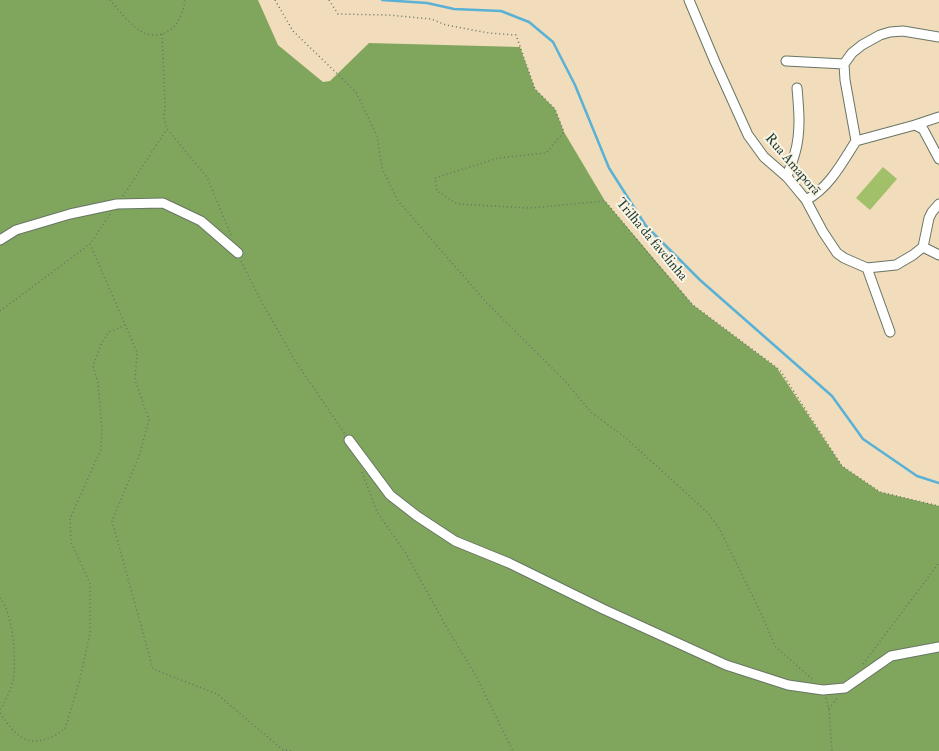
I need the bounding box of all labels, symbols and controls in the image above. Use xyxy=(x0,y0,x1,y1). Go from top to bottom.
street label: Rua Amaporã xyxy=(761,131,823,199)
street label: Trilha da favelinha xyxy=(612,195,690,285)

